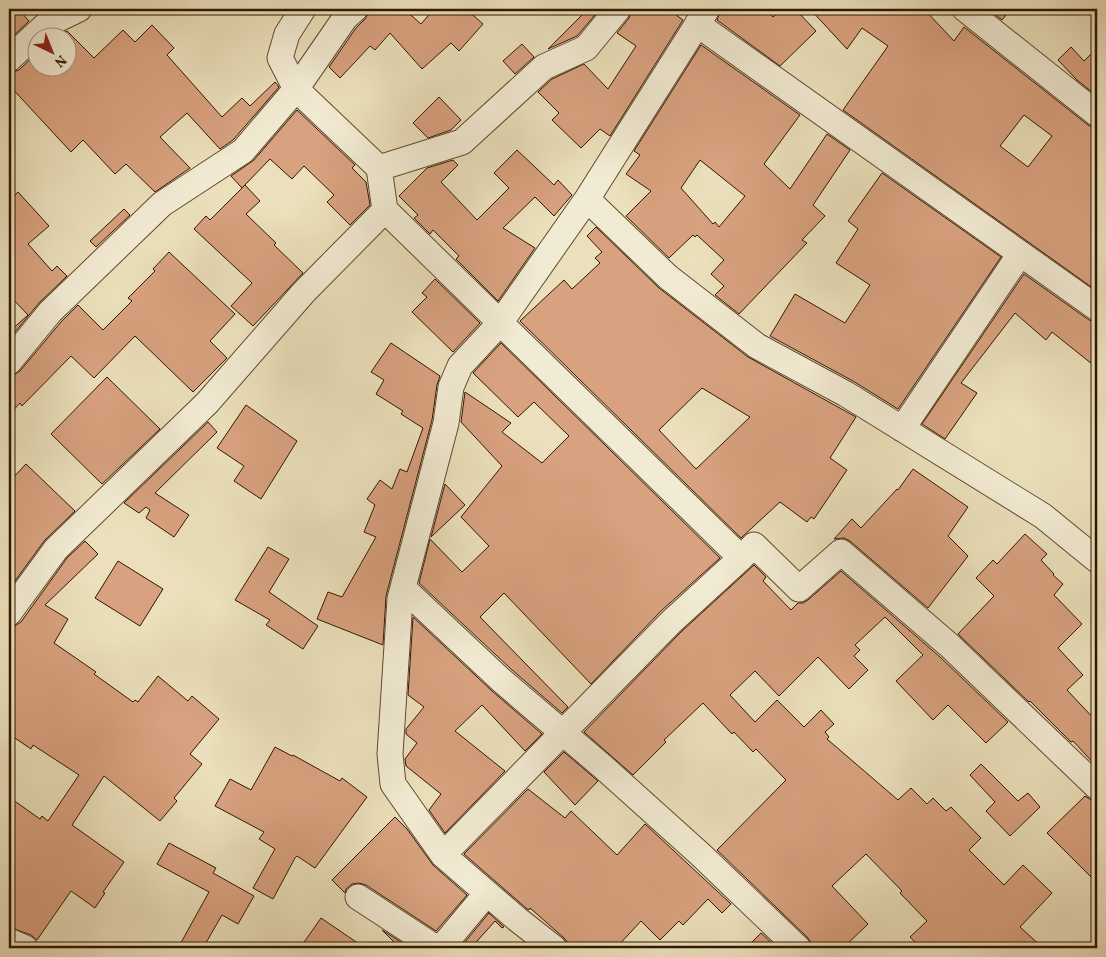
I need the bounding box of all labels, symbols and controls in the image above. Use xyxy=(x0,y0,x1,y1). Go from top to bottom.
north arrow xyxy=(28,28,78,78)
text: N xyxy=(50,50,70,71)

